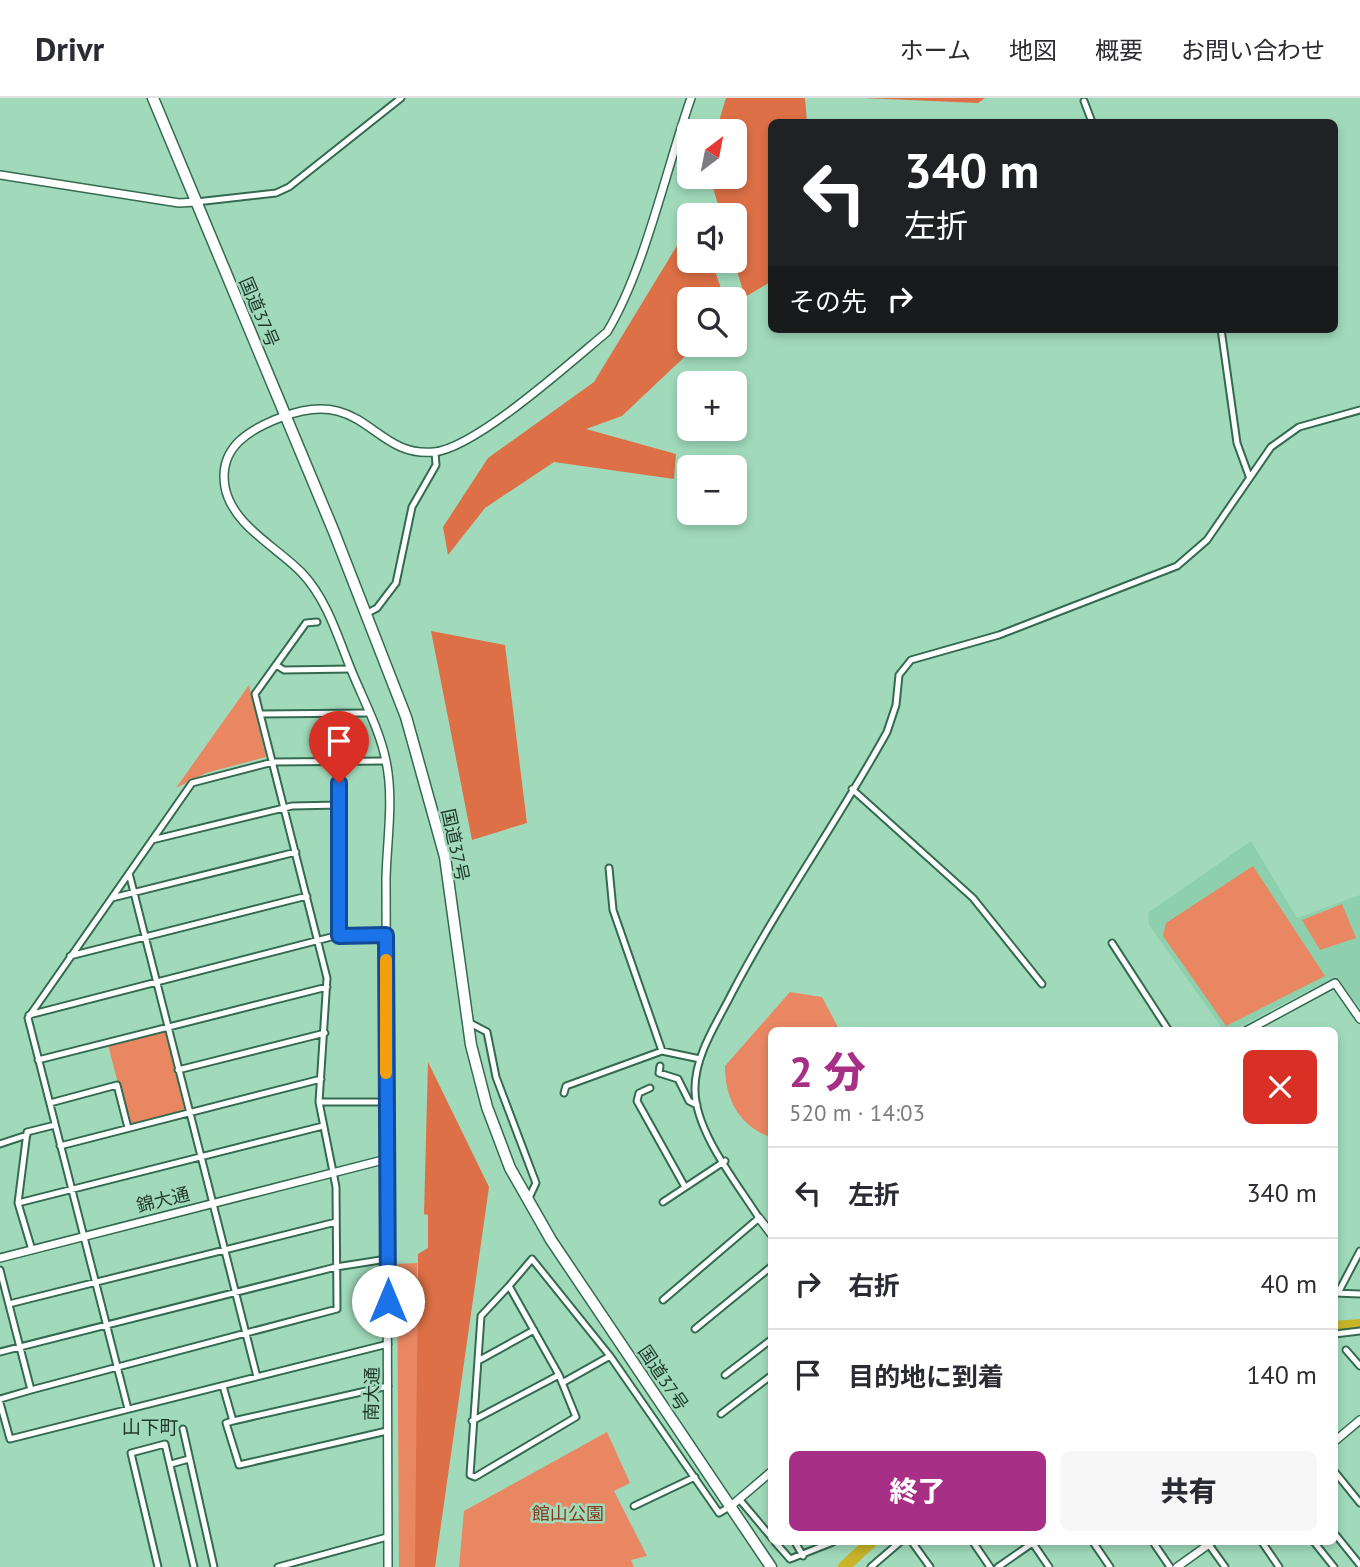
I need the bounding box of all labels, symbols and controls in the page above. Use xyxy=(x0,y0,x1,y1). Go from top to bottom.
text: Drivr xyxy=(35,27,104,70)
text: ホーム xyxy=(900,35,971,66)
text: 地図 xyxy=(1009,35,1057,66)
text: 概要 xyxy=(1095,35,1143,66)
text: お問い合わせ xyxy=(1181,35,1325,66)
north arrow xyxy=(677,119,747,189)
map controls xyxy=(677,119,747,525)
text: 340 m xyxy=(904,138,1039,202)
icon: left xyxy=(789,147,880,238)
button: sound xyxy=(677,203,747,273)
text: 左折 xyxy=(904,204,968,246)
street label: 国道37号 xyxy=(234,273,284,350)
icon: right xyxy=(881,280,919,318)
text: その先 xyxy=(789,285,867,318)
button: search xyxy=(677,287,747,357)
button: + xyxy=(677,371,747,441)
button: − xyxy=(677,455,747,525)
pin xyxy=(309,711,369,783)
icon: arrive xyxy=(320,722,358,760)
street label: 国道37号 xyxy=(437,806,474,883)
text: 2 分 xyxy=(789,1044,865,1099)
button: close xyxy=(1243,1050,1317,1124)
text: 520 m · 14:03 xyxy=(789,1098,925,1127)
icon: left xyxy=(789,1174,827,1212)
text: 340 m xyxy=(1246,1176,1317,1209)
text: 左折 xyxy=(848,1178,900,1211)
street label: 錦大通 xyxy=(134,1182,192,1217)
position arrow xyxy=(351,1264,425,1338)
icon: right xyxy=(789,1265,827,1303)
text: 40 m xyxy=(1261,1267,1317,1300)
text: 右折 xyxy=(848,1269,900,1302)
street label: 国道37号 xyxy=(633,1341,694,1415)
icon: arrive xyxy=(789,1356,827,1394)
text: 140 m xyxy=(1246,1358,1317,1391)
text: 目的地に到着 xyxy=(848,1360,1004,1393)
street label: 南大通 xyxy=(360,1367,383,1421)
district label: 山下町 xyxy=(121,1415,179,1439)
button: 終了 xyxy=(789,1451,1046,1531)
button: 共有 xyxy=(1060,1451,1317,1531)
park label: 館山公園 xyxy=(532,1502,604,1525)

